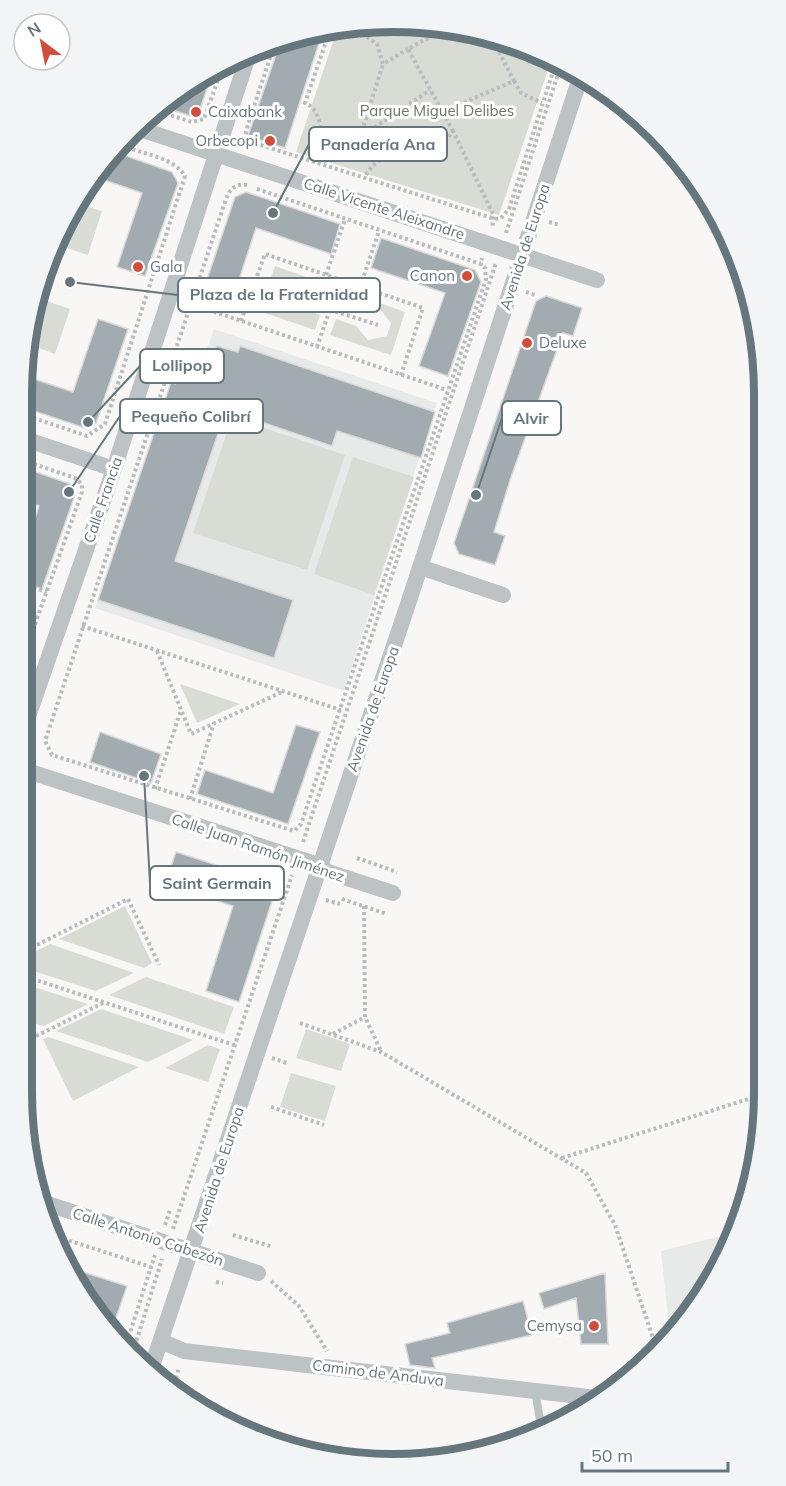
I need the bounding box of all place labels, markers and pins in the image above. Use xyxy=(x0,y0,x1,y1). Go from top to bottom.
place label: Caixabank xyxy=(208,102,282,121)
marker: Caixabank xyxy=(189,105,203,119)
callout: Panadería Ana xyxy=(309,127,447,161)
place label: Orbecopi xyxy=(195,131,258,150)
marker: Orbecopi xyxy=(263,134,277,148)
place label: Gala xyxy=(150,257,183,276)
marker: Gala xyxy=(131,260,145,274)
place label: Canon xyxy=(410,266,455,285)
marker: Canon xyxy=(460,269,474,283)
callout: Plaza de la Fraternidad xyxy=(178,278,380,312)
place label: Deluxe xyxy=(539,333,587,352)
marker: Deluxe xyxy=(520,336,534,350)
callout: Lollipop xyxy=(140,349,224,383)
callout: Pequeño Colibrí xyxy=(120,399,263,433)
callout: Alvir xyxy=(502,401,561,435)
callout: Saint Germain xyxy=(150,866,284,900)
place label: Cemysa xyxy=(527,1316,582,1335)
marker: Cemysa xyxy=(587,1319,601,1333)

